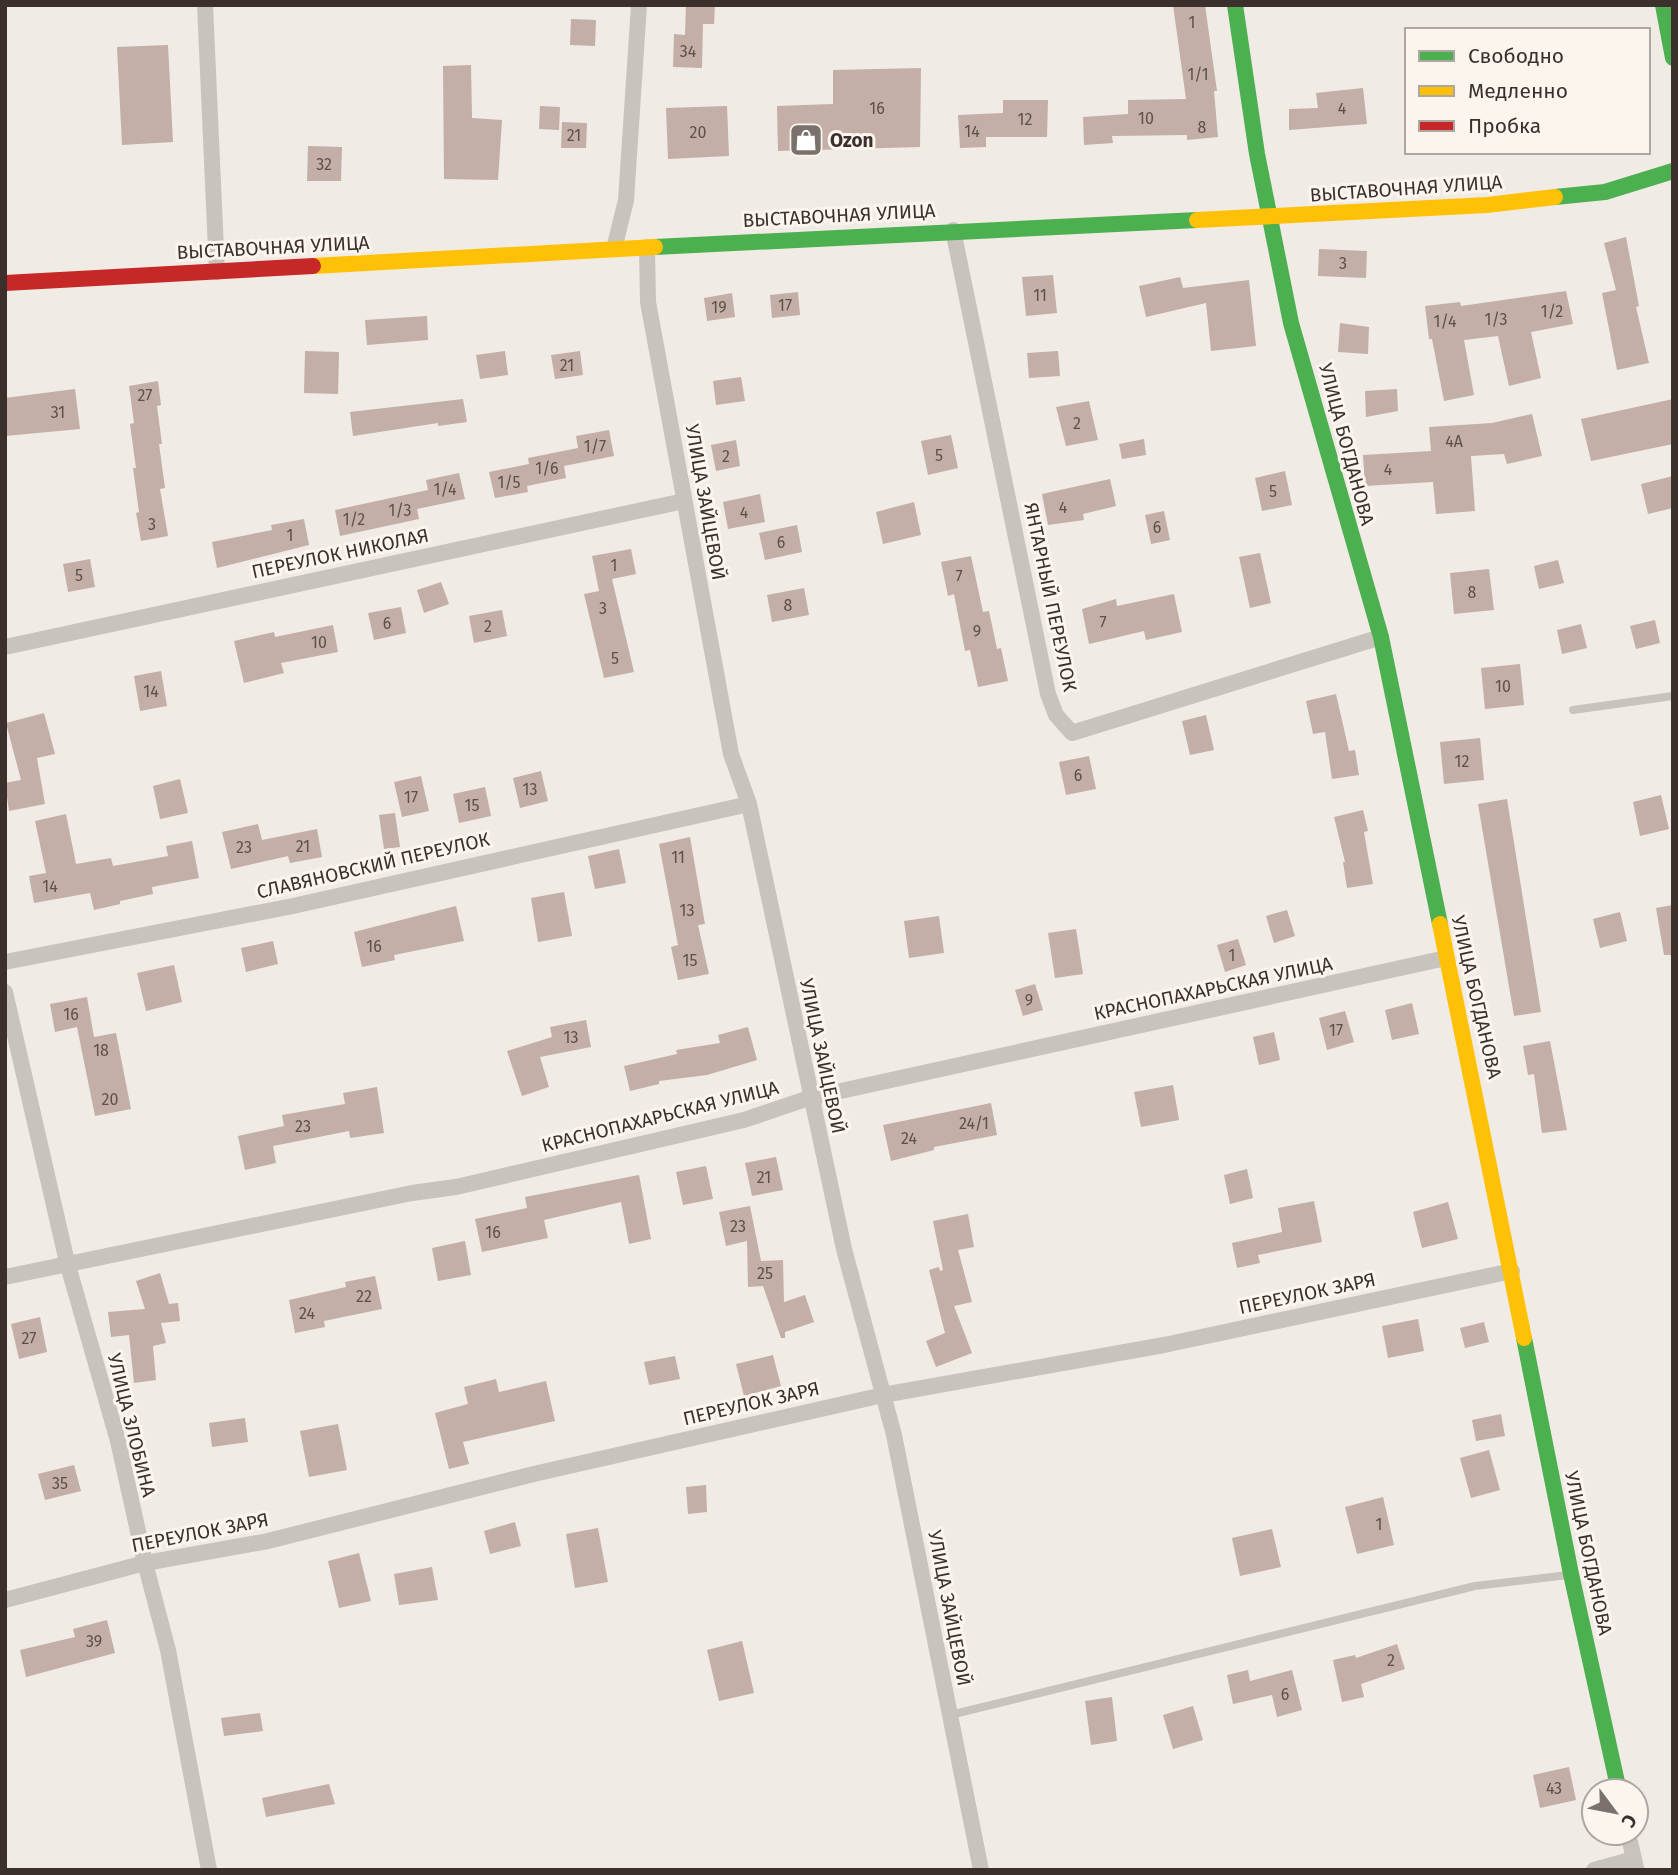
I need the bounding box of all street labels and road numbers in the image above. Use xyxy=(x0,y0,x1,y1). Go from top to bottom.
street label: ВЫСТАВОЧНАЯ УЛИЦА xyxy=(1309,170,1503,207)
street label: ВЫСТАВОЧНАЯ УЛИЦА xyxy=(742,199,936,232)
street label: ВЫСТАВОЧНАЯ УЛИЦА xyxy=(176,231,370,264)
street label: УЛИЦА БОГДАНОВА xyxy=(1314,361,1379,528)
street label: УЛИЦА ЗАЙЦЕВОЙ xyxy=(680,422,731,582)
street label: ЯНТАРНЫЙ ПЕРЕУЛОК xyxy=(1019,501,1082,694)
street label: ПЕРЕУЛОК НИКОЛАЯ xyxy=(249,523,431,583)
street label: СЛАВЯНОВСКИЙ ПЕРЕУЛОК xyxy=(254,827,492,904)
street label: УЛИЦА БОГДАНОВА xyxy=(1447,913,1507,1081)
street label: КРАСНОПАХАРЬСКАЯ УЛИЦА xyxy=(1092,952,1335,1025)
street label: УЛИЦА ЗАЙЦЕВОЙ xyxy=(795,976,850,1136)
street label: КРАСНОПАХАРЬСКАЯ УЛИЦА xyxy=(539,1076,781,1157)
street label: ПЕРЕУЛОК ЗАРЯ xyxy=(1237,1268,1378,1319)
street label: УЛИЦА ЗЛОБИНА xyxy=(103,1351,161,1499)
street label: ПЕРЕУЛОК ЗАРЯ xyxy=(681,1377,822,1430)
street label: УЛИЦА БОГДАНОВА xyxy=(1560,1469,1617,1637)
street label: ПЕРЕУЛОК ЗАРЯ xyxy=(130,1508,271,1557)
street label: УЛИЦА ЗАЙЦЕВОЙ xyxy=(923,1528,976,1688)

